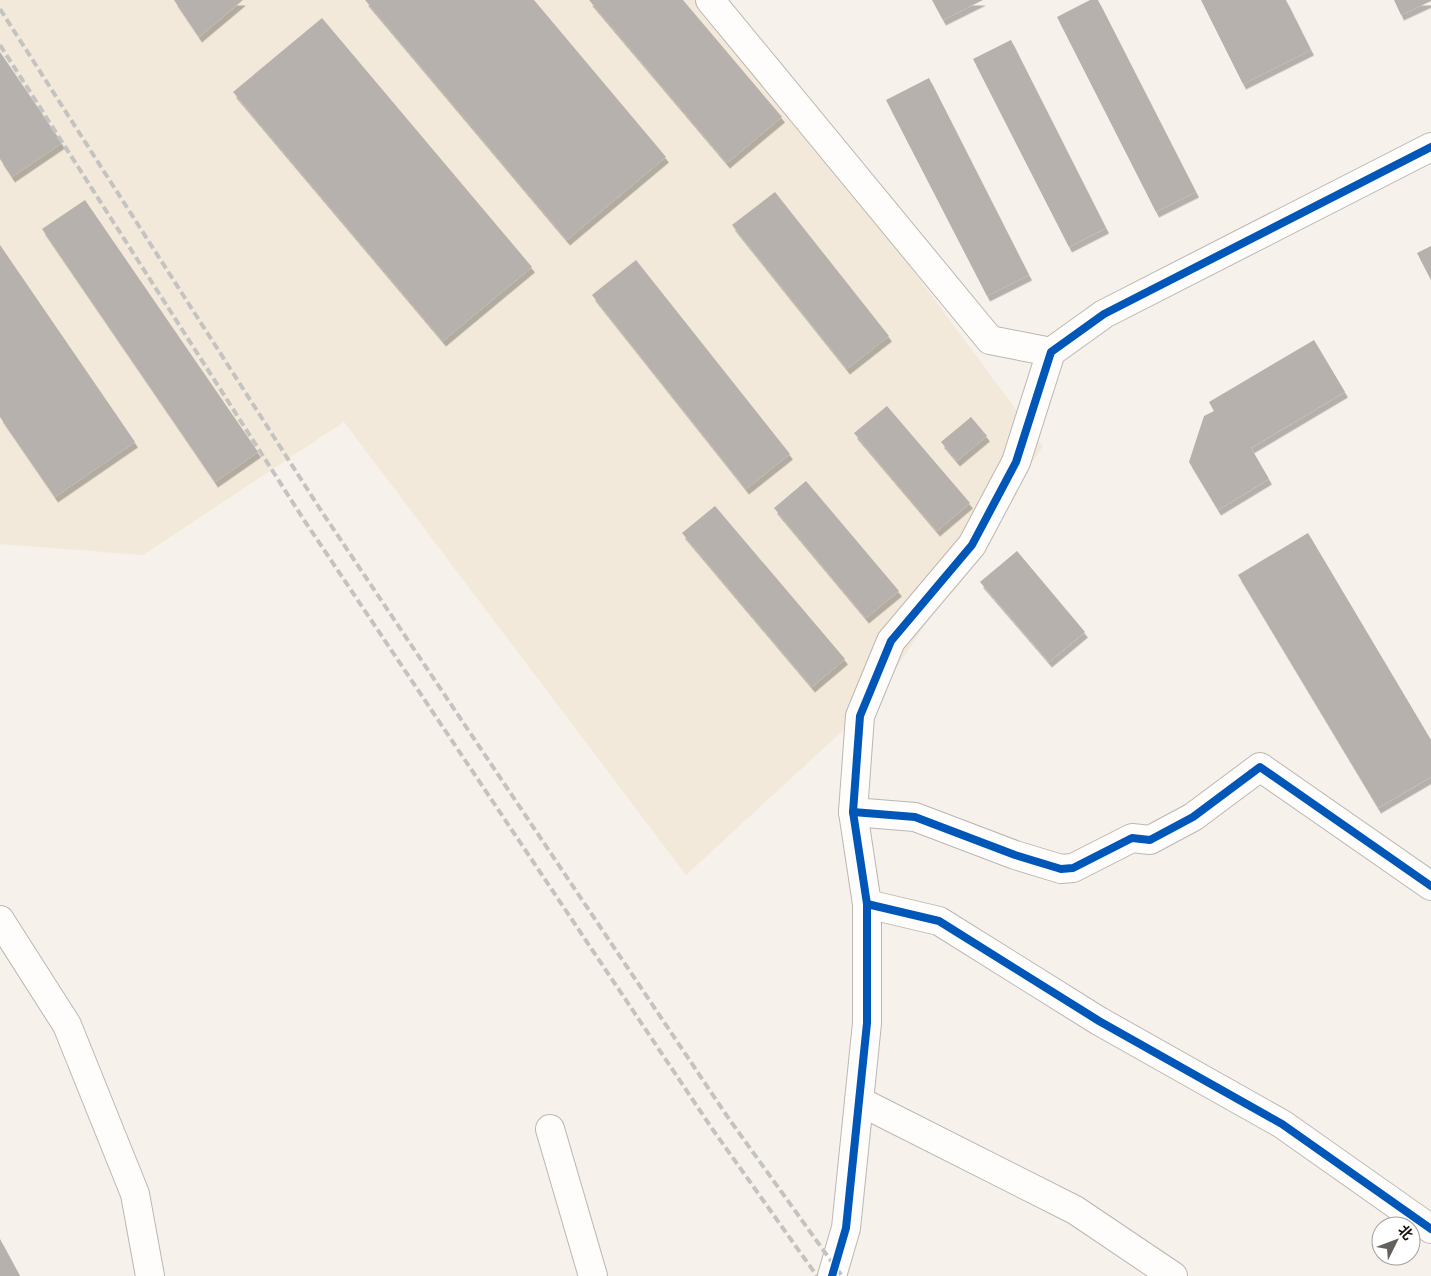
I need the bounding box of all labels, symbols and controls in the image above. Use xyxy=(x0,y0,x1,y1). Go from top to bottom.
north arrow xyxy=(1371,1216,1421,1266)
text: 北 xyxy=(1395,1222,1416,1243)

